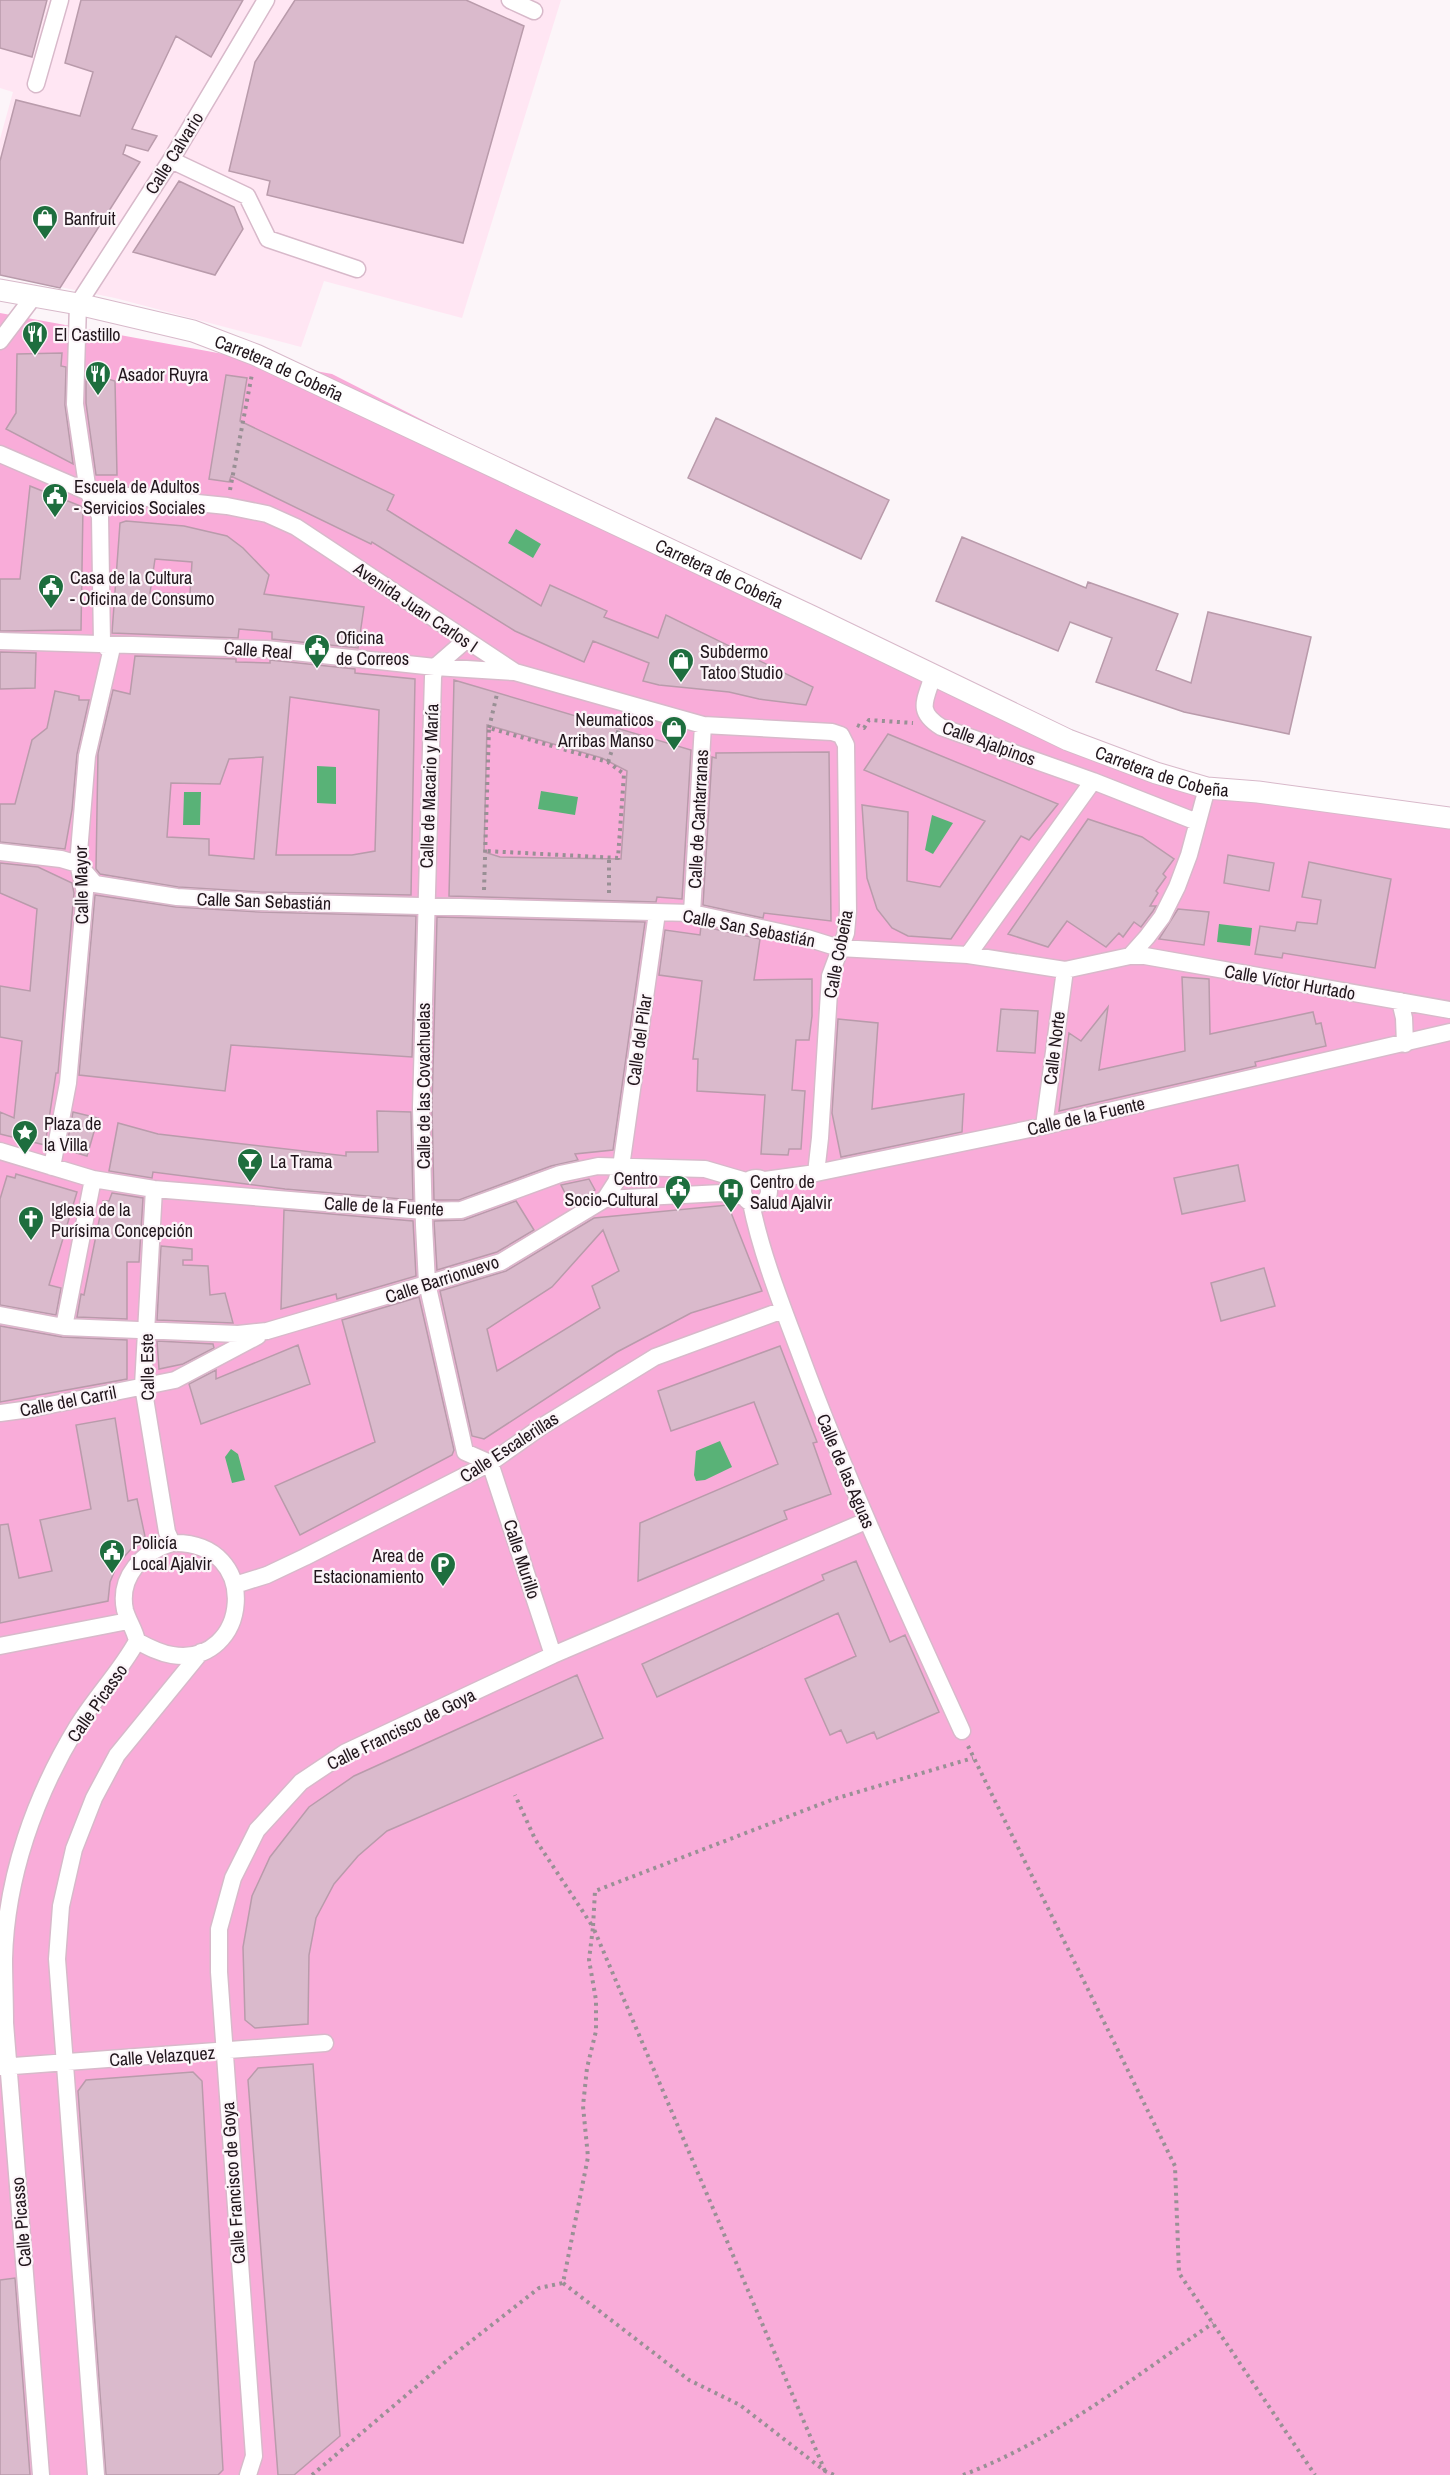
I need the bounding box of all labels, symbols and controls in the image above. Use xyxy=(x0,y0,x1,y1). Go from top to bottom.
street label: Calle Calvario xyxy=(139,107,209,199)
shop icon: Banfruit xyxy=(30,203,60,241)
place label: Banfruit xyxy=(64,206,116,231)
restaurant icon: El Castillo xyxy=(20,319,50,357)
place label: El Castillo xyxy=(54,322,120,347)
street label: Carretera de Cobeña xyxy=(211,328,348,407)
restaurant icon: Asador Ruyra xyxy=(83,359,113,397)
place label: Asador Ruyra xyxy=(117,362,208,387)
place label: Escuela de Adultos - Servicios Sociales xyxy=(74,474,205,520)
public building icon: Escuela de Adultos - Servicios Sociales xyxy=(40,481,70,519)
street label: Carretera de Cobeña xyxy=(651,532,788,614)
street label: Avenida Juan Carlos I xyxy=(348,556,483,658)
place label: Casa de la Cultura - Oficina de Consumo xyxy=(70,565,214,611)
public building icon: Casa de la Cultura - Oficina de Consumo xyxy=(36,572,66,610)
place label: Oficina de Correos xyxy=(336,625,409,671)
public building icon: Oficina de Correos xyxy=(302,632,332,670)
street label: Calle Real xyxy=(223,635,293,665)
place label: Subdermo Tatoo Studio xyxy=(700,639,783,685)
shop icon: Subdermo Tatoo Studio xyxy=(666,646,696,684)
street label: Calle de Macario y María xyxy=(414,703,444,869)
place label: Neumaticos Arribas Manso xyxy=(557,707,654,753)
shop icon: Neumaticos Arribas Manso xyxy=(659,714,689,752)
street label: Calle Ajalpinos xyxy=(939,715,1039,771)
street label: Carretera de Cobeña xyxy=(1092,739,1230,802)
street label: Calle de Cantarranas xyxy=(682,749,714,889)
street label: Calle Mayor xyxy=(68,845,94,925)
street label: Calle San Sebastián xyxy=(196,886,332,916)
street label: Calle San Sebastián xyxy=(681,903,817,953)
street label: Calle Cobeña xyxy=(817,908,859,1000)
street label: Calle Víctor Hurtado xyxy=(1223,958,1357,1006)
street label: Calle del Pilar xyxy=(620,993,658,1087)
street label: Calle de las Covachuelas xyxy=(411,1003,436,1169)
street label: Calle Norte xyxy=(1037,1010,1071,1086)
street label: Calle de la Fuente xyxy=(1025,1090,1147,1142)
place label: Plaza de la Villa xyxy=(44,1111,101,1157)
place icon: Plaza de la Villa xyxy=(10,1118,40,1156)
bar icon: La Trama xyxy=(235,1146,265,1184)
place label: La Trama xyxy=(270,1149,332,1174)
place label: Centro Socio-Cultural xyxy=(564,1166,658,1212)
place label: Centro de Salud Ajalvir xyxy=(750,1169,832,1215)
public building icon: Centro Socio-Cultural xyxy=(663,1173,693,1211)
hospital icon: Centro de Salud Ajalvir xyxy=(716,1176,746,1214)
street label: Calle de la Fuente xyxy=(324,1190,444,1222)
place label: Iglesia de la Purísima Concepción xyxy=(51,1197,193,1243)
church icon: Iglesia de la Purísima Concepción xyxy=(16,1204,46,1242)
street label: Calle Barrionuevo xyxy=(382,1249,502,1309)
street label: Calle Este xyxy=(134,1333,160,1401)
street label: Calle del Carril xyxy=(18,1379,118,1423)
street label: Calle Escalerillas xyxy=(455,1406,563,1488)
street label: Calle de las Aguas xyxy=(811,1410,881,1532)
street label: Calle Murillo xyxy=(497,1516,547,1602)
place label: Policía Local Ajalvir xyxy=(132,1530,212,1576)
public building icon: Policía Local Ajalvir xyxy=(97,1537,127,1575)
place label: Area de Estacionamiento xyxy=(313,1543,424,1589)
parking icon: Area de Estacionamiento xyxy=(428,1550,458,1588)
street label: Calle Picasso xyxy=(61,1659,133,1747)
street label: Calle Francisco de Goya xyxy=(323,1682,479,1776)
street label: Calle Velazquez xyxy=(108,2040,216,2072)
street label: Calle Francisco de Goya xyxy=(215,2101,251,2265)
street label: Calle Picasso xyxy=(5,2176,37,2268)

